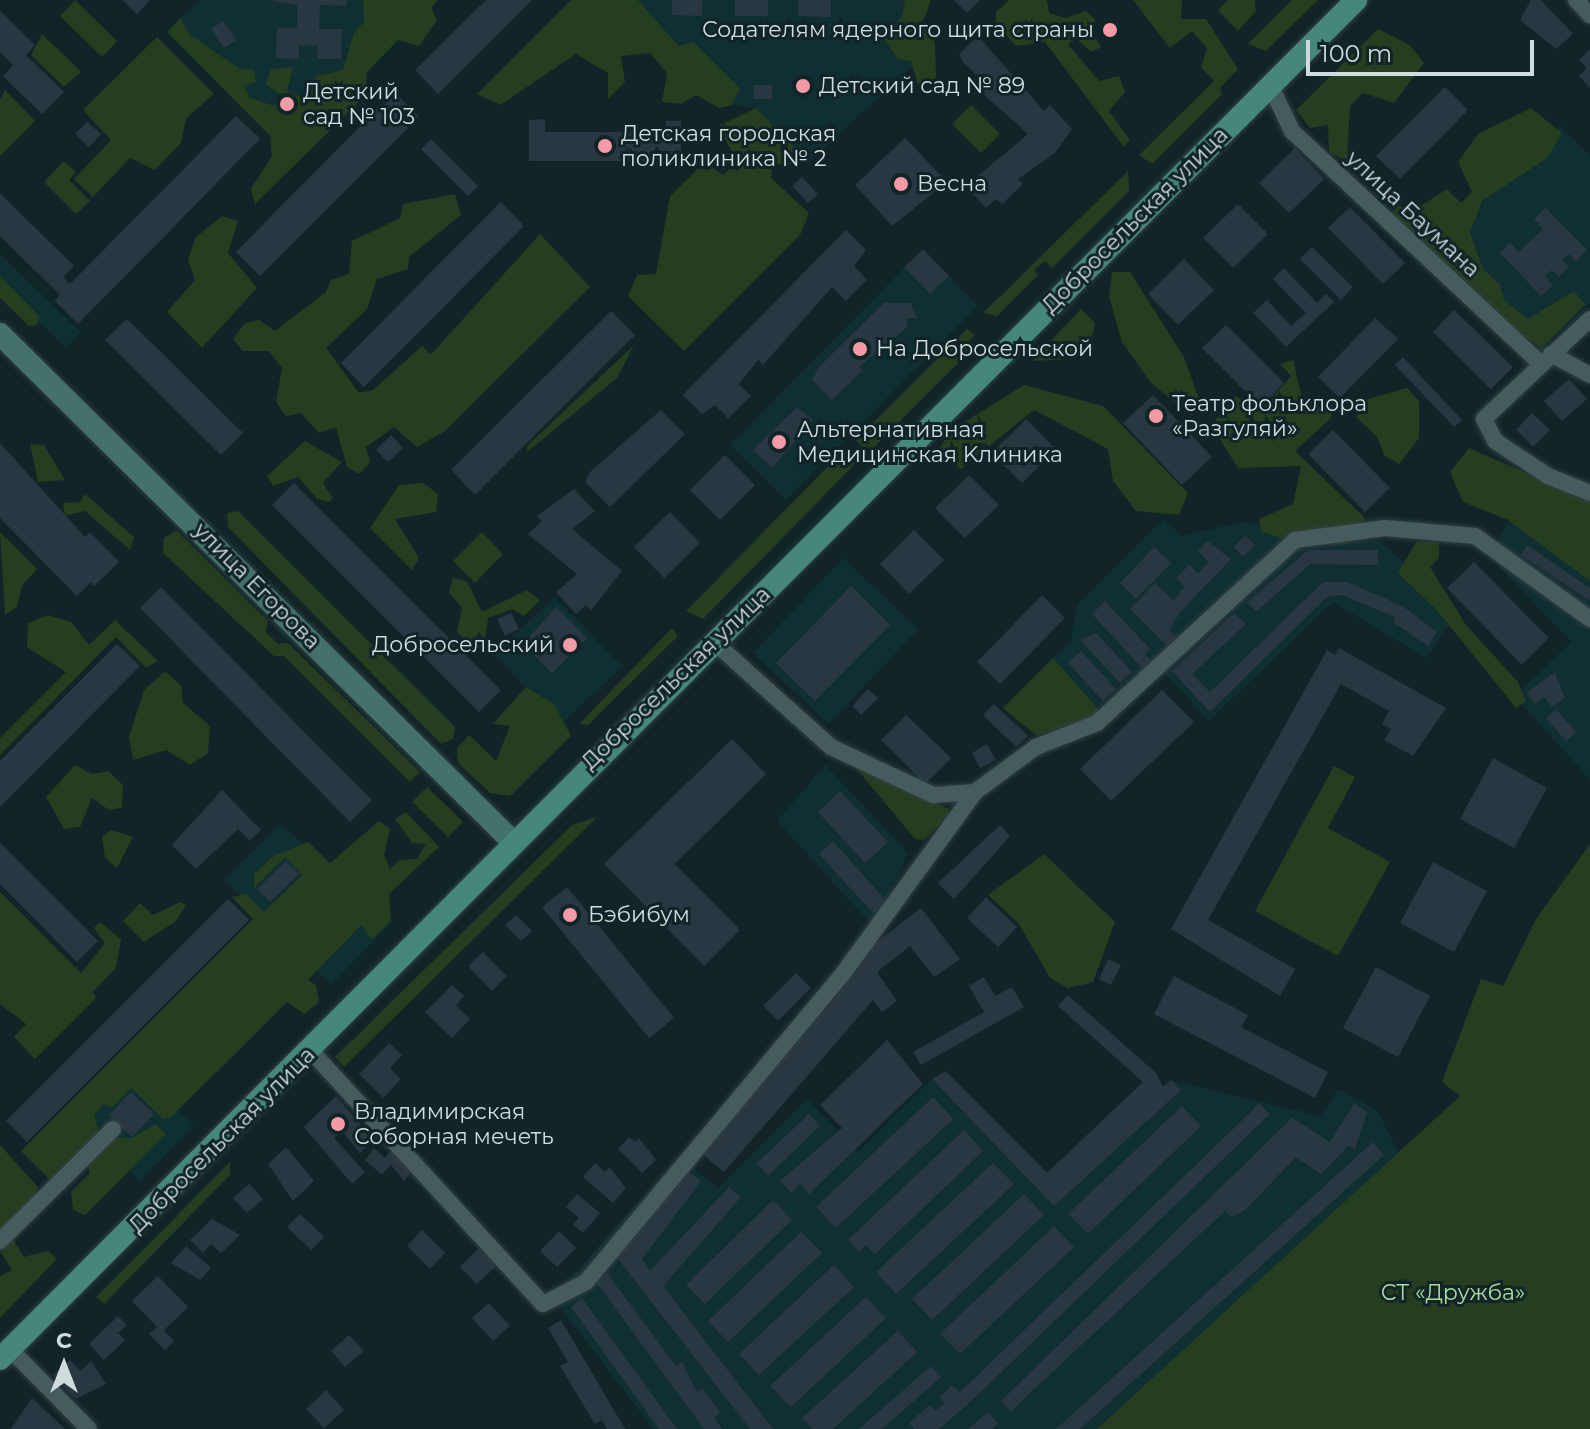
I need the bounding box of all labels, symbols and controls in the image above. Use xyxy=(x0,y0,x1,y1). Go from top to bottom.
place label: Содателям ядерного щита страны xyxy=(702,17,1094,43)
marker: Содателям ядерного щита страны xyxy=(1101,21,1119,39)
scale bar xyxy=(1310,24,1538,74)
text: 100 m xyxy=(1320,39,1392,68)
place label: Детский сад № 89 xyxy=(819,73,1025,99)
marker: Детский сад № 89 xyxy=(794,77,812,95)
place label: Детский сад № 103 xyxy=(303,78,415,130)
marker: Детский сад № 103 xyxy=(278,95,296,113)
place label: Детская городская поликлиника № 2 xyxy=(621,120,836,172)
street label: Добросельская улица xyxy=(1037,122,1233,318)
marker: Детская городская поликлиника № 2 xyxy=(596,137,614,155)
street label: улица Баумана xyxy=(1341,145,1485,283)
place label: Весна xyxy=(917,171,987,197)
marker: Весна xyxy=(892,175,910,193)
place label: На Добросельской xyxy=(876,336,1093,362)
marker: На Добросельской xyxy=(851,340,869,358)
place label: Театр фольклора «Разгуляй» xyxy=(1172,390,1367,442)
marker: Театр фольклора «Разгуляй» xyxy=(1147,407,1165,425)
place label: Альтернативная Mедицинская Kлиника xyxy=(797,416,1063,468)
marker: Альтернативная Mедицинская Kлиника xyxy=(768,431,790,453)
street label: улица Егорова xyxy=(188,517,326,655)
street label: Добросельская улица xyxy=(576,581,776,775)
place label: Добросельский xyxy=(372,632,554,658)
marker: Добросельский xyxy=(561,636,579,654)
place label: Бэбибум xyxy=(588,902,690,928)
marker: Бэбибум xyxy=(559,904,581,926)
street label: Добросельская улица xyxy=(124,1042,320,1238)
place label: Владимирская Соборная мечеть xyxy=(354,1098,554,1150)
marker: Владимирская Соборная мечеть xyxy=(329,1115,347,1133)
park label: СТ «Дружба» xyxy=(1381,1280,1525,1306)
north arrow xyxy=(24,1325,104,1405)
text: С xyxy=(56,1327,72,1354)

